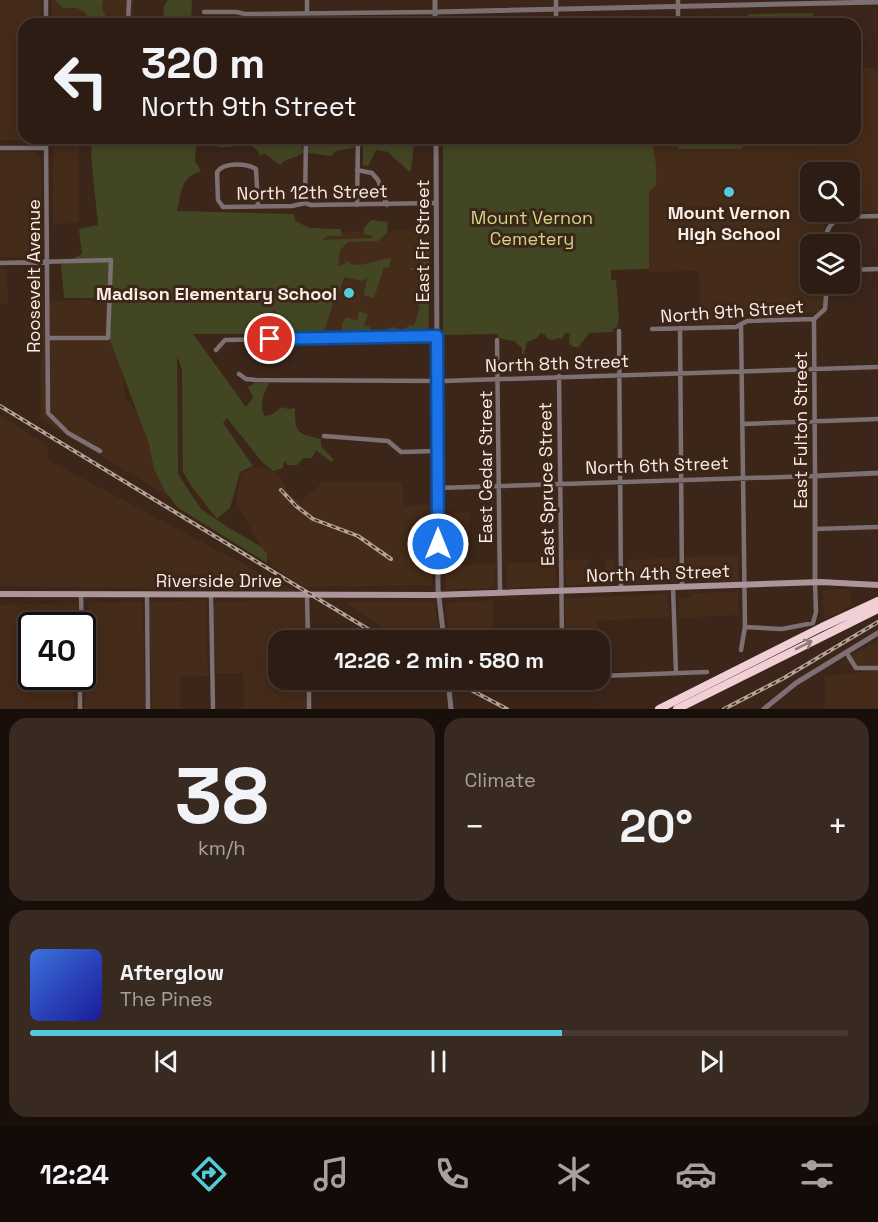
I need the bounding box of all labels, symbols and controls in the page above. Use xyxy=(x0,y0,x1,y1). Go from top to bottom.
text: 320 m xyxy=(141,37,265,90)
icon: left xyxy=(42,42,120,120)
text: North 9th Street xyxy=(141,89,357,124)
map controls xyxy=(800,162,860,294)
button: search xyxy=(800,162,860,222)
street label: North 12th Street xyxy=(236,179,388,205)
street label: East Fir Street xyxy=(411,179,434,303)
marker: Mount Vernon High School xyxy=(722,185,736,199)
street label: Roosevelt Avenue xyxy=(22,199,45,353)
place label: Mount Vernon High School xyxy=(668,201,790,245)
park label: Mount Vernon Cemetery xyxy=(471,206,593,250)
button: layers xyxy=(800,234,860,294)
place label: Madison Elementary School xyxy=(96,282,337,305)
marker: Madison Elementary School xyxy=(342,286,356,300)
street label: North 9th Street xyxy=(659,295,805,327)
pin xyxy=(244,313,295,364)
icon: arrive xyxy=(253,322,286,355)
street label: North 8th Street xyxy=(485,349,629,377)
street label: East Fulton Street xyxy=(789,351,812,509)
street label: East Cedar Street xyxy=(474,390,497,544)
street label: East Spruce Street xyxy=(533,402,559,566)
street label: North 6th Street xyxy=(585,451,729,479)
position arrow xyxy=(406,512,470,576)
street label: North 4th Street xyxy=(586,559,730,587)
street label: Riverside Drive xyxy=(156,569,282,592)
speed limit sign: 40 xyxy=(18,612,96,690)
one-way arrow xyxy=(795,639,813,651)
text: 12:26 · 2 min · 580 m xyxy=(334,646,544,674)
text: 38 xyxy=(175,746,269,846)
text: Climate xyxy=(465,767,536,793)
text: 20° xyxy=(619,798,693,855)
text: − xyxy=(465,806,485,848)
text: + xyxy=(828,806,848,848)
text: km/h xyxy=(198,835,246,861)
text: Afterglow xyxy=(120,958,224,986)
text: The Pines xyxy=(120,986,213,1012)
icon: previous xyxy=(150,1045,183,1078)
icon: pause xyxy=(422,1045,455,1078)
icon: next xyxy=(695,1045,728,1078)
icon: directions xyxy=(188,1153,230,1195)
icon: music xyxy=(310,1153,352,1195)
icon: phone xyxy=(431,1153,473,1195)
icon: climate xyxy=(553,1153,595,1195)
icon: car xyxy=(675,1153,717,1195)
icon: filters xyxy=(796,1153,838,1195)
text: 12:24 xyxy=(40,1157,109,1192)

